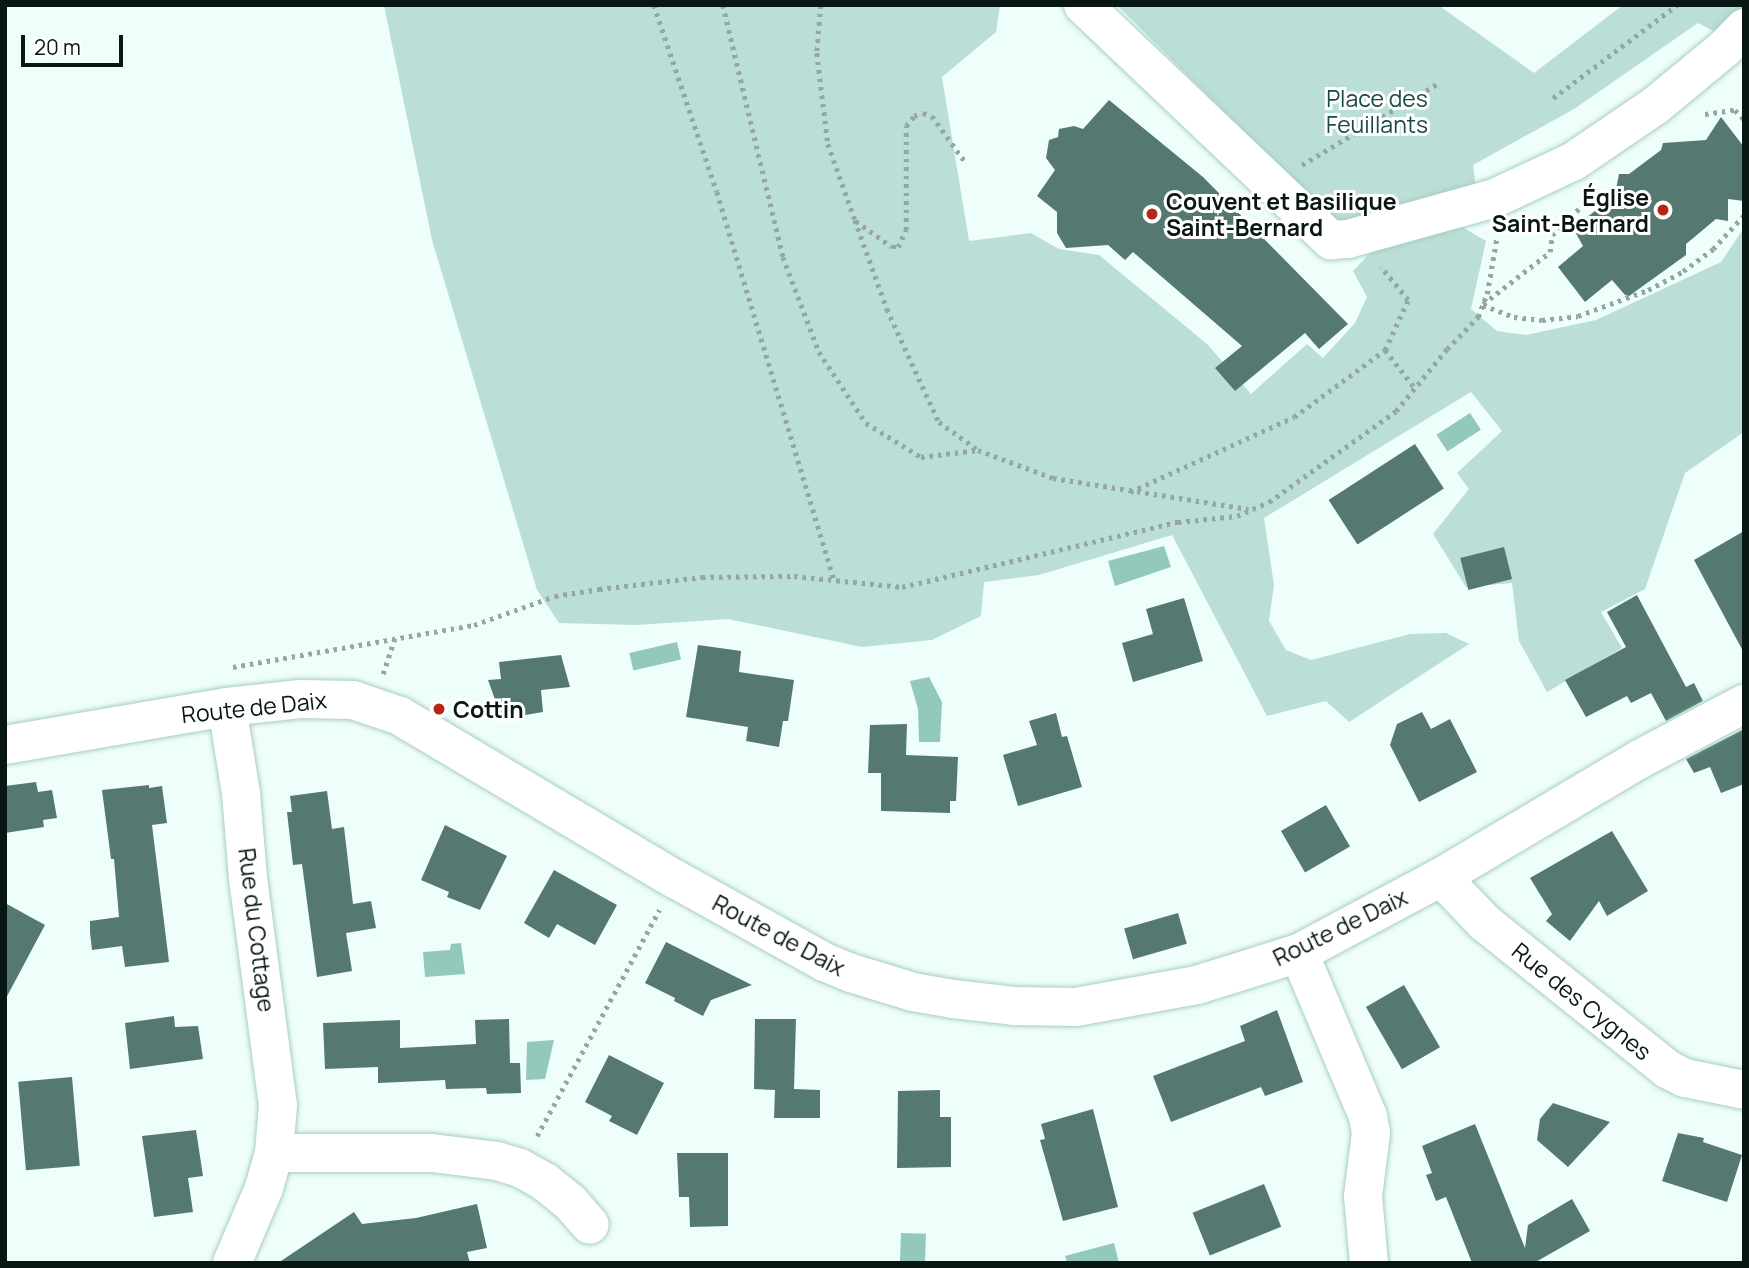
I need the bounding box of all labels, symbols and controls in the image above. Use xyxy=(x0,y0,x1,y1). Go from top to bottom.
scale bar xyxy=(24,21,126,65)
text: 20 m xyxy=(34,33,81,61)
park label: Place des Feuillants xyxy=(1326,84,1428,138)
place label: Église Saint-Bernard xyxy=(1492,183,1649,237)
place label: Couvent et Basilique Saint-Bernard xyxy=(1166,187,1397,241)
marker: Église Saint-Bernard xyxy=(1655,202,1671,218)
marker: Couvent et Basilique Saint-Bernard xyxy=(1144,206,1160,222)
street label: Route de Daix xyxy=(180,686,328,728)
place label: Cottin xyxy=(453,695,524,723)
marker: Cottin xyxy=(431,701,447,717)
street label: Rue du Cottage xyxy=(233,846,281,1014)
street label: Route de Daix xyxy=(1268,883,1412,971)
street label: Route de Daix xyxy=(708,889,850,981)
street label: Rue des Cygnes xyxy=(1507,936,1657,1066)

